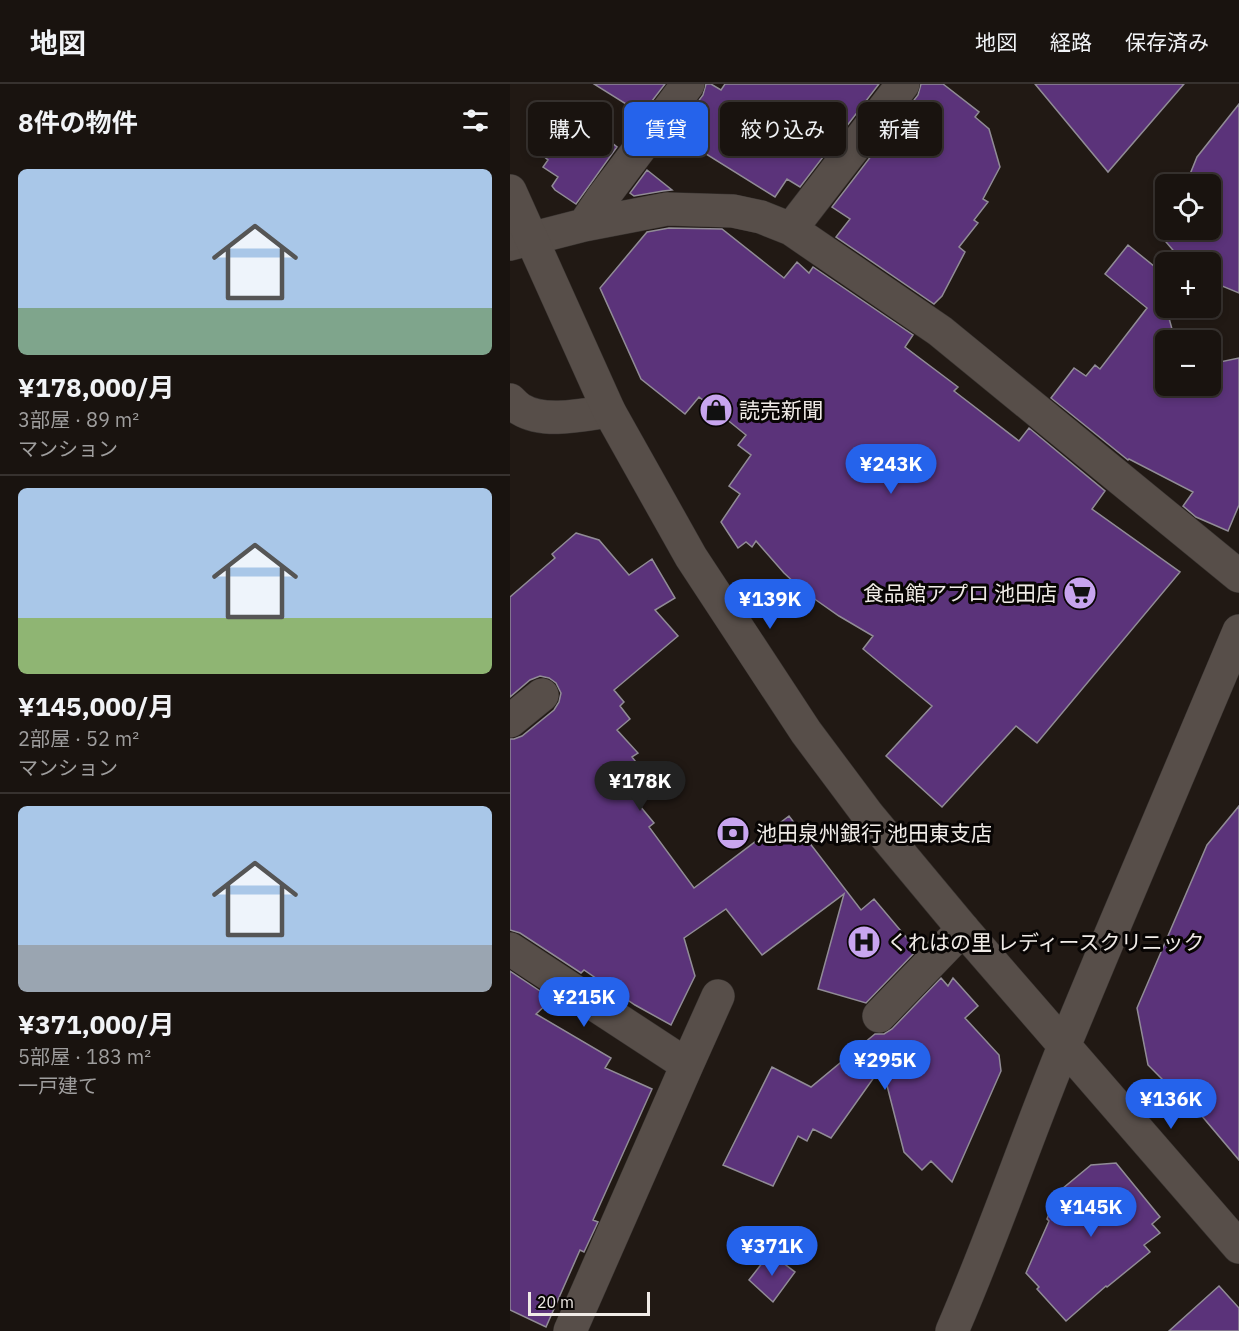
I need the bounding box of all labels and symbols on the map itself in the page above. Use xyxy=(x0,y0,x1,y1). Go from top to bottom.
shop icon: 読売新聞 xyxy=(698,392,734,428)
place label: 読売新聞 xyxy=(739,396,823,424)
pin: ¥243K xyxy=(849,444,933,495)
supermarket icon: 食品館アプロ 池田店 xyxy=(1062,575,1098,611)
pin: ¥139K xyxy=(728,579,812,630)
place label: 食品館アプロ 池田店 xyxy=(863,579,1057,607)
pin: ¥178K xyxy=(598,761,682,812)
bank icon: 池田泉州銀行 池田東支店 xyxy=(715,815,751,851)
place label: 池田泉州銀行 池田東支店 xyxy=(756,819,992,847)
hospital icon: くれはの里 レディースクリニック xyxy=(846,924,882,960)
place label: くれはの里 レディースクリニック xyxy=(887,928,1204,956)
pin: ¥215K xyxy=(542,977,626,1028)
pin: ¥295K xyxy=(843,1040,927,1091)
pin: ¥136K xyxy=(1129,1079,1213,1130)
pin: ¥145K xyxy=(1049,1187,1133,1238)
pin: ¥371K xyxy=(730,1226,814,1277)
scale bar xyxy=(528,1289,650,1316)

